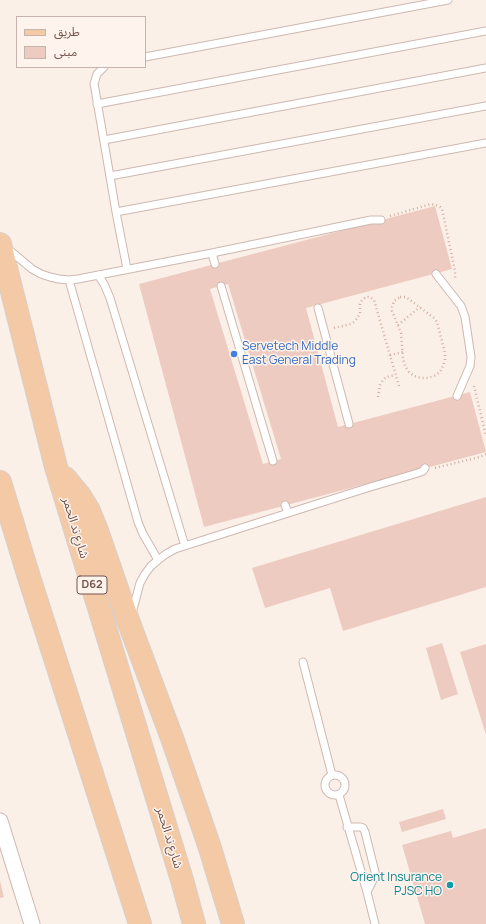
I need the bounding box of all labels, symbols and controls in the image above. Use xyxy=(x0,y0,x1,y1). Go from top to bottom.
legend xyxy=(16,16,146,68)
text: طريق xyxy=(54,23,80,40)
text: مبنى xyxy=(54,43,77,60)
place label: Servetech Middle East General Trading xyxy=(242,340,356,368)
marker: Servetech Middle East General Trading xyxy=(229,349,239,359)
street label: شارع ند الحمر xyxy=(59,496,91,560)
road number: D62 xyxy=(77,576,107,594)
street label: شارع ند الحمر xyxy=(153,806,185,870)
place label: Orient Insurance PJSC HO xyxy=(350,871,442,899)
marker: Orient Insurance PJSC HO xyxy=(445,880,455,890)

